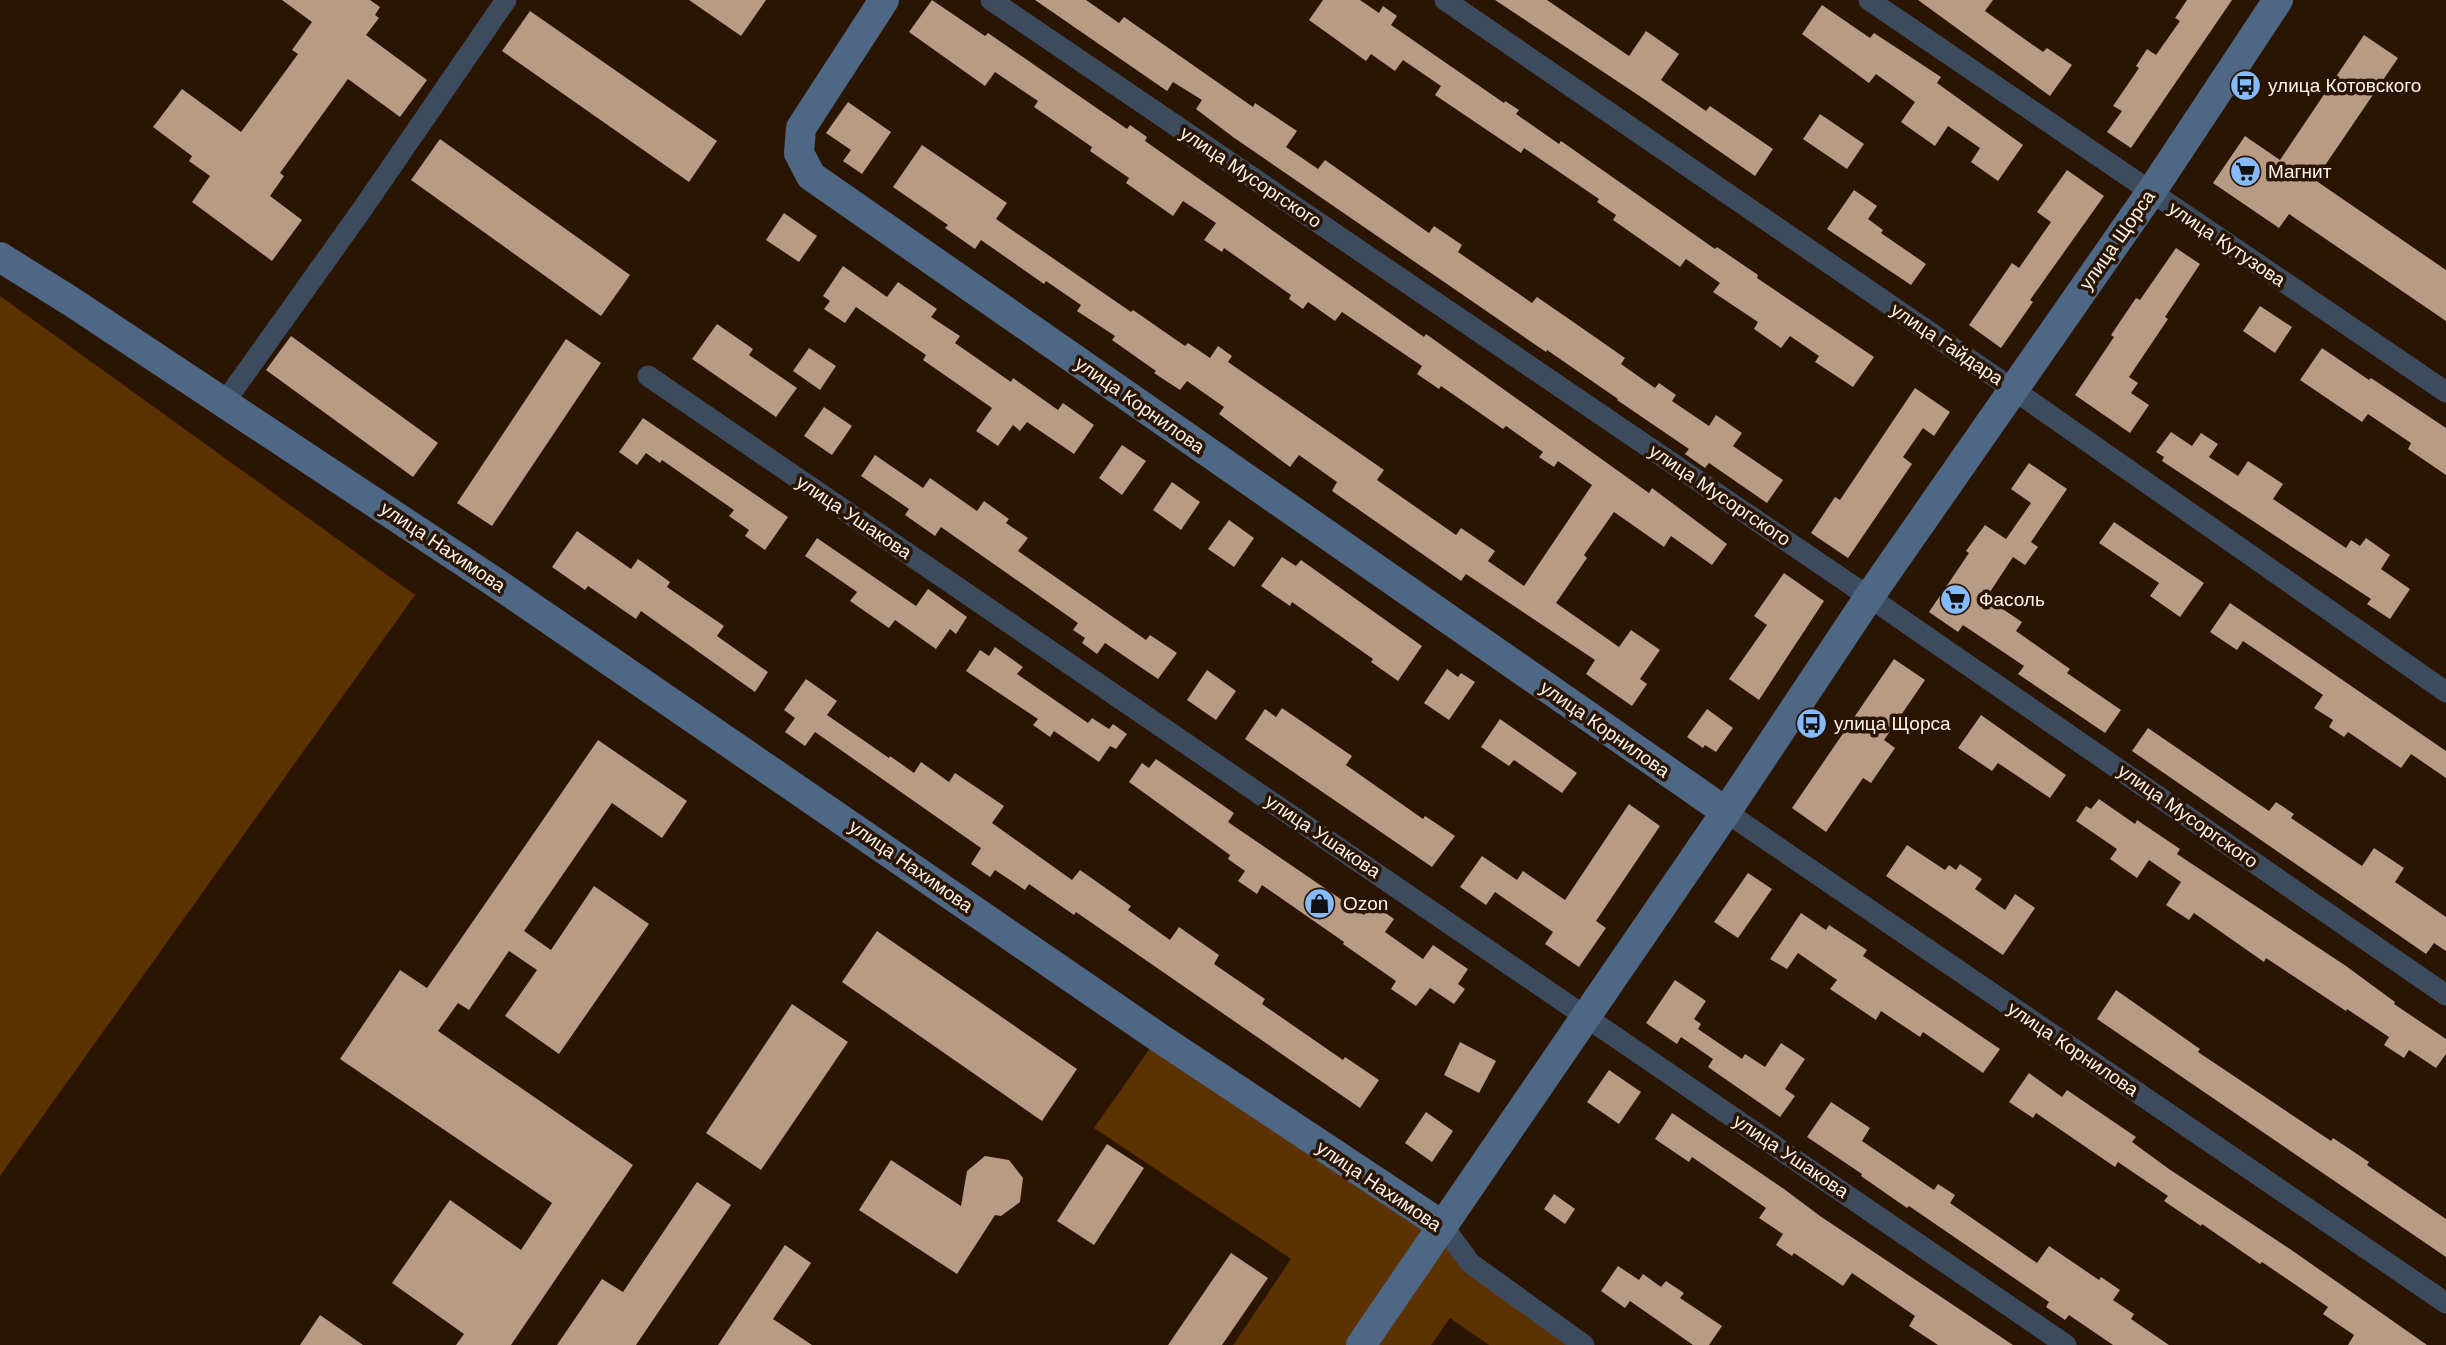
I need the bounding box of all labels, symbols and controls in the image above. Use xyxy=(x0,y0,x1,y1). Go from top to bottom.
bus stop icon: улица Котовского xyxy=(2228,68,2262,102)
place label: улица Котовского xyxy=(2268,75,2421,96)
street label: улица Мусоргского xyxy=(1176,122,1326,232)
supermarket icon: Магнит xyxy=(2228,154,2262,188)
place label: Магнит xyxy=(2268,161,2332,182)
street label: улица Щорса xyxy=(2075,186,2159,294)
street label: улица Кутузова xyxy=(2165,197,2290,291)
street label: улица Гайдара xyxy=(1887,299,2007,389)
street label: улица Корнилова xyxy=(1071,352,1209,458)
street label: улица Мусоргского xyxy=(1645,440,1795,550)
street label: улица Ушакова xyxy=(793,471,916,563)
street label: улица Нахимова xyxy=(377,497,510,597)
supermarket icon: Фасоль xyxy=(1939,582,1973,616)
place label: Фасоль xyxy=(1979,589,2045,610)
street label: улица Корнилова xyxy=(1536,676,1674,782)
bus stop icon: улица Щорса xyxy=(1794,706,1828,740)
place label: улица Щорса xyxy=(1834,713,1951,734)
street label: улица Мусоргского xyxy=(2114,760,2262,872)
street label: улица Ушакова xyxy=(1262,790,1385,882)
street label: улица Нахимова xyxy=(845,816,977,917)
shop icon: Ozon xyxy=(1303,886,1337,920)
place label: Ozon xyxy=(1343,893,1388,914)
street label: улица Корнилова xyxy=(2004,997,2143,1101)
street label: улица Ушакова xyxy=(1730,1110,1853,1202)
street label: улица Нахимова xyxy=(1313,1136,1446,1236)

